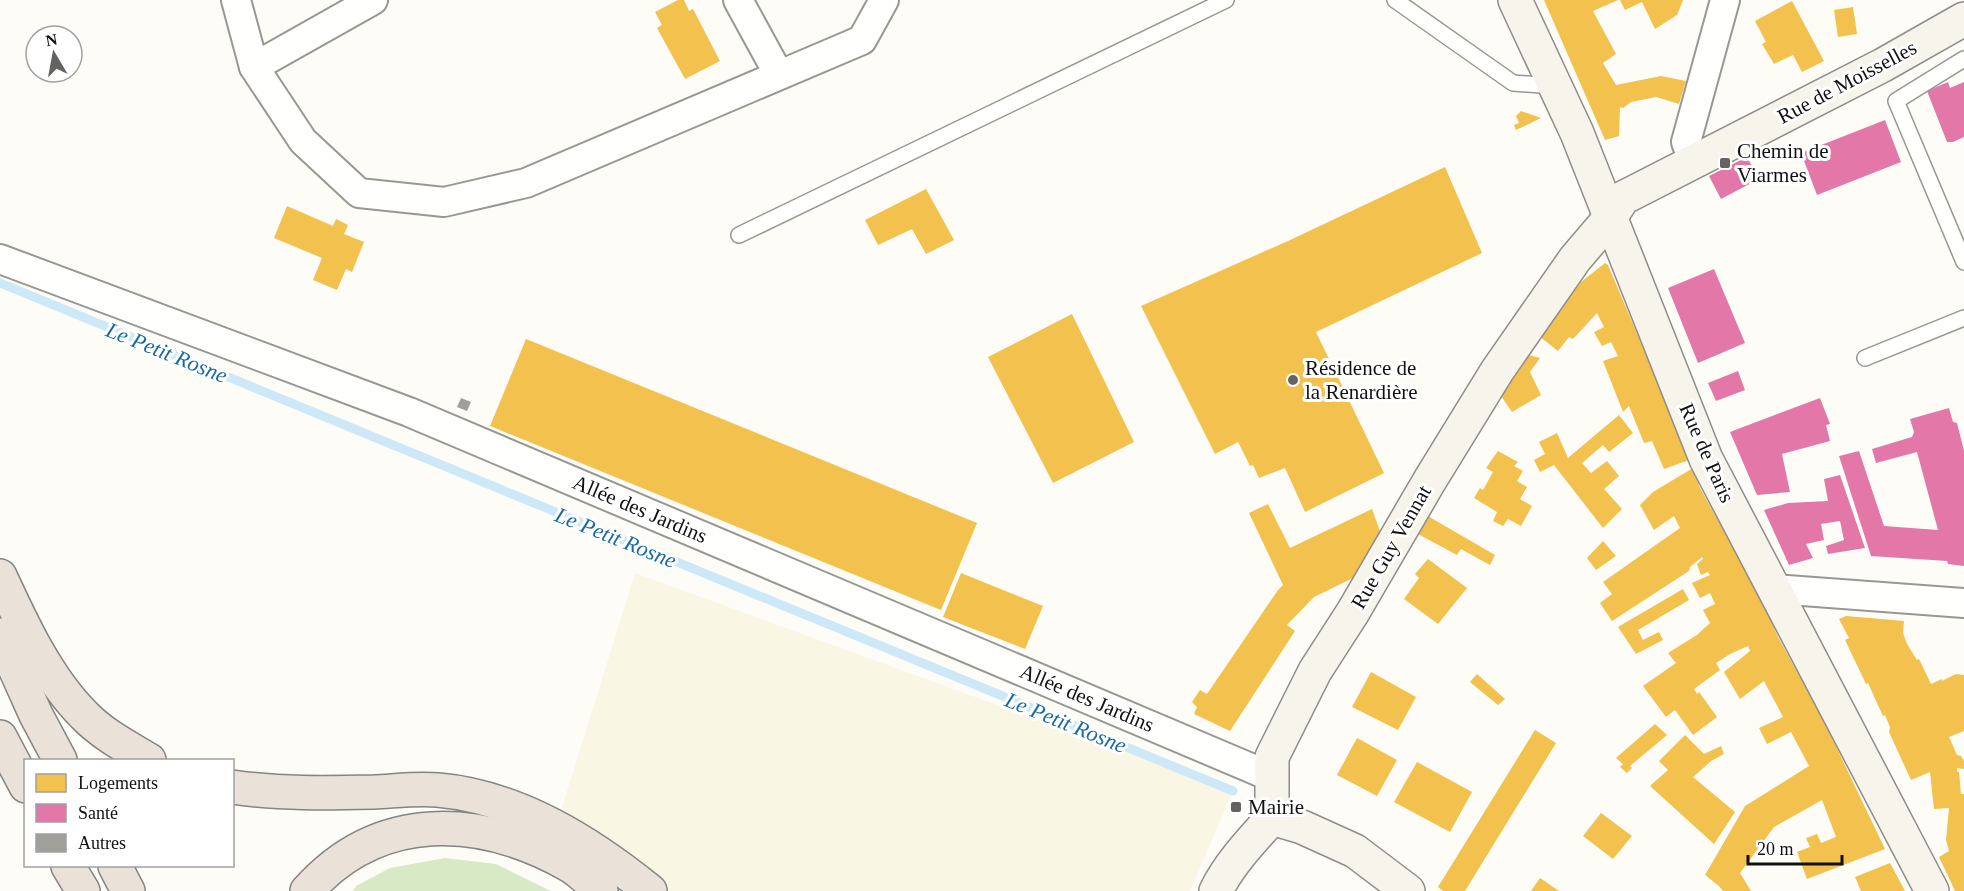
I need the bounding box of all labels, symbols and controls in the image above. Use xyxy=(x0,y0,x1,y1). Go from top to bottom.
north arrow xyxy=(24,24,84,84)
text: N xyxy=(44,30,59,49)
street label: Rue de Moisselles xyxy=(1773,35,1921,129)
place label: Chemin de Viarmes xyxy=(1737,139,1829,187)
marker: Chemin de Viarmes xyxy=(1718,156,1732,170)
water label: Le Petit Rosne xyxy=(102,316,231,388)
place label: Résidence de la Renardière xyxy=(1305,356,1418,404)
marker: Résidence de la Renardière xyxy=(1286,373,1300,387)
street label: Rue de Paris xyxy=(1674,400,1740,506)
street label: Allée des Jardins xyxy=(569,470,711,548)
street label: Rue Guy Vennat xyxy=(1346,481,1436,613)
water label: Le Petit Rosne xyxy=(551,501,680,573)
street label: Allée des Jardins xyxy=(1016,659,1158,737)
water label: Le Petit Rosne xyxy=(1001,686,1130,758)
legend xyxy=(24,759,234,867)
text: Logements xyxy=(78,773,158,793)
place label: Mairie xyxy=(1248,795,1304,819)
marker: Mairie xyxy=(1229,800,1243,814)
text: Santé xyxy=(78,803,118,823)
scale bar xyxy=(1748,828,1842,866)
text: Autres xyxy=(78,833,126,853)
text: 20 m xyxy=(1757,839,1794,859)

